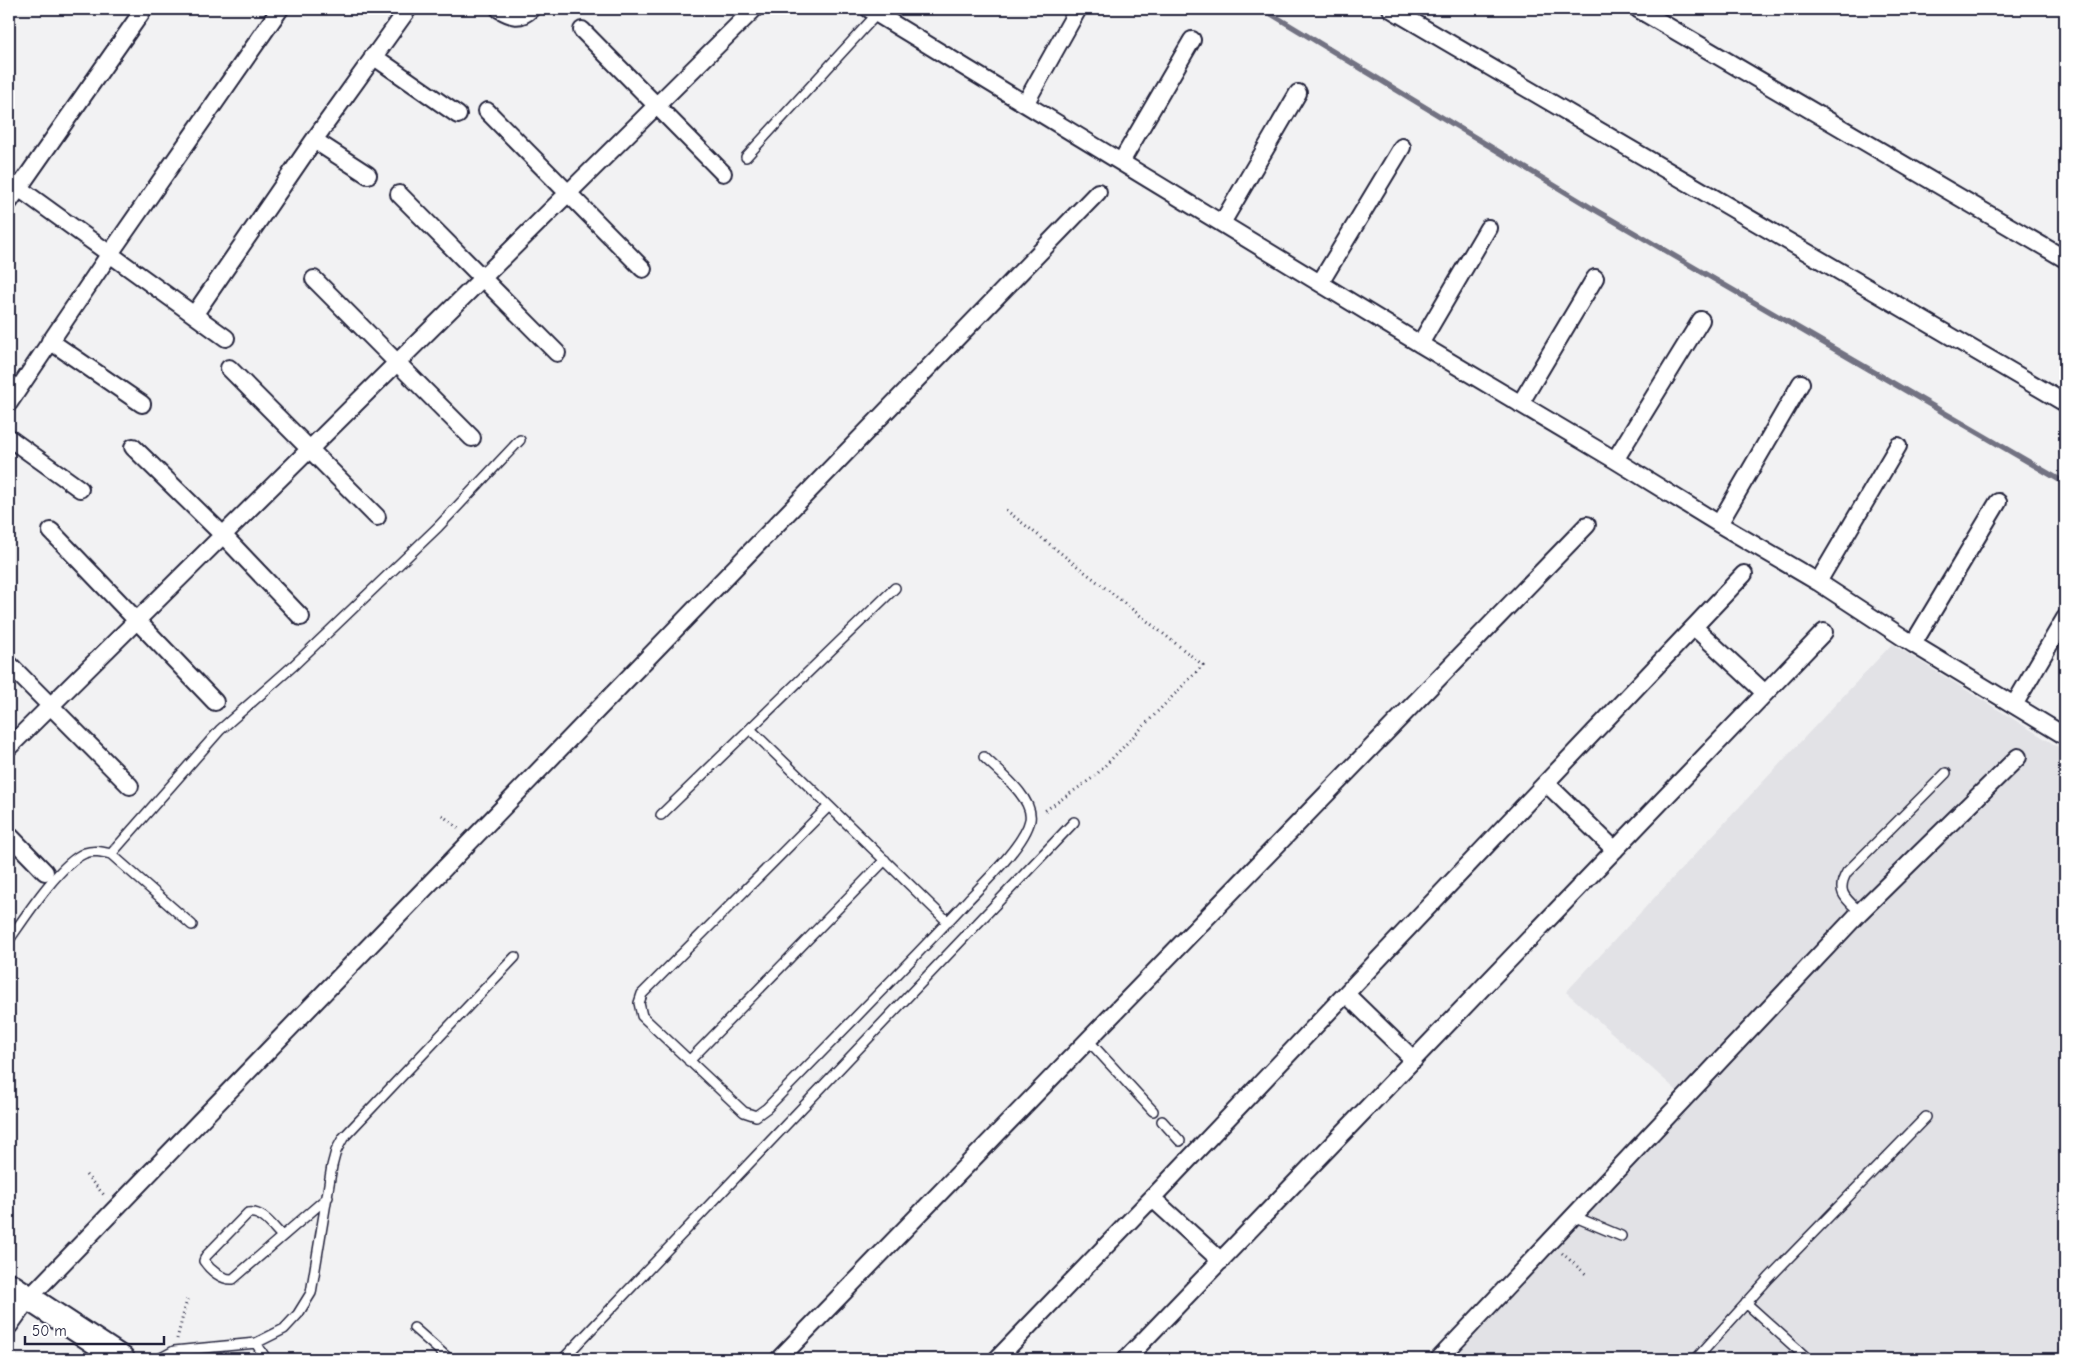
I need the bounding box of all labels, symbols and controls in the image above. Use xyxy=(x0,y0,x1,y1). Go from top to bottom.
scale bar xyxy=(25,1313,164,1345)
text: 50 m xyxy=(32,1322,67,1340)

